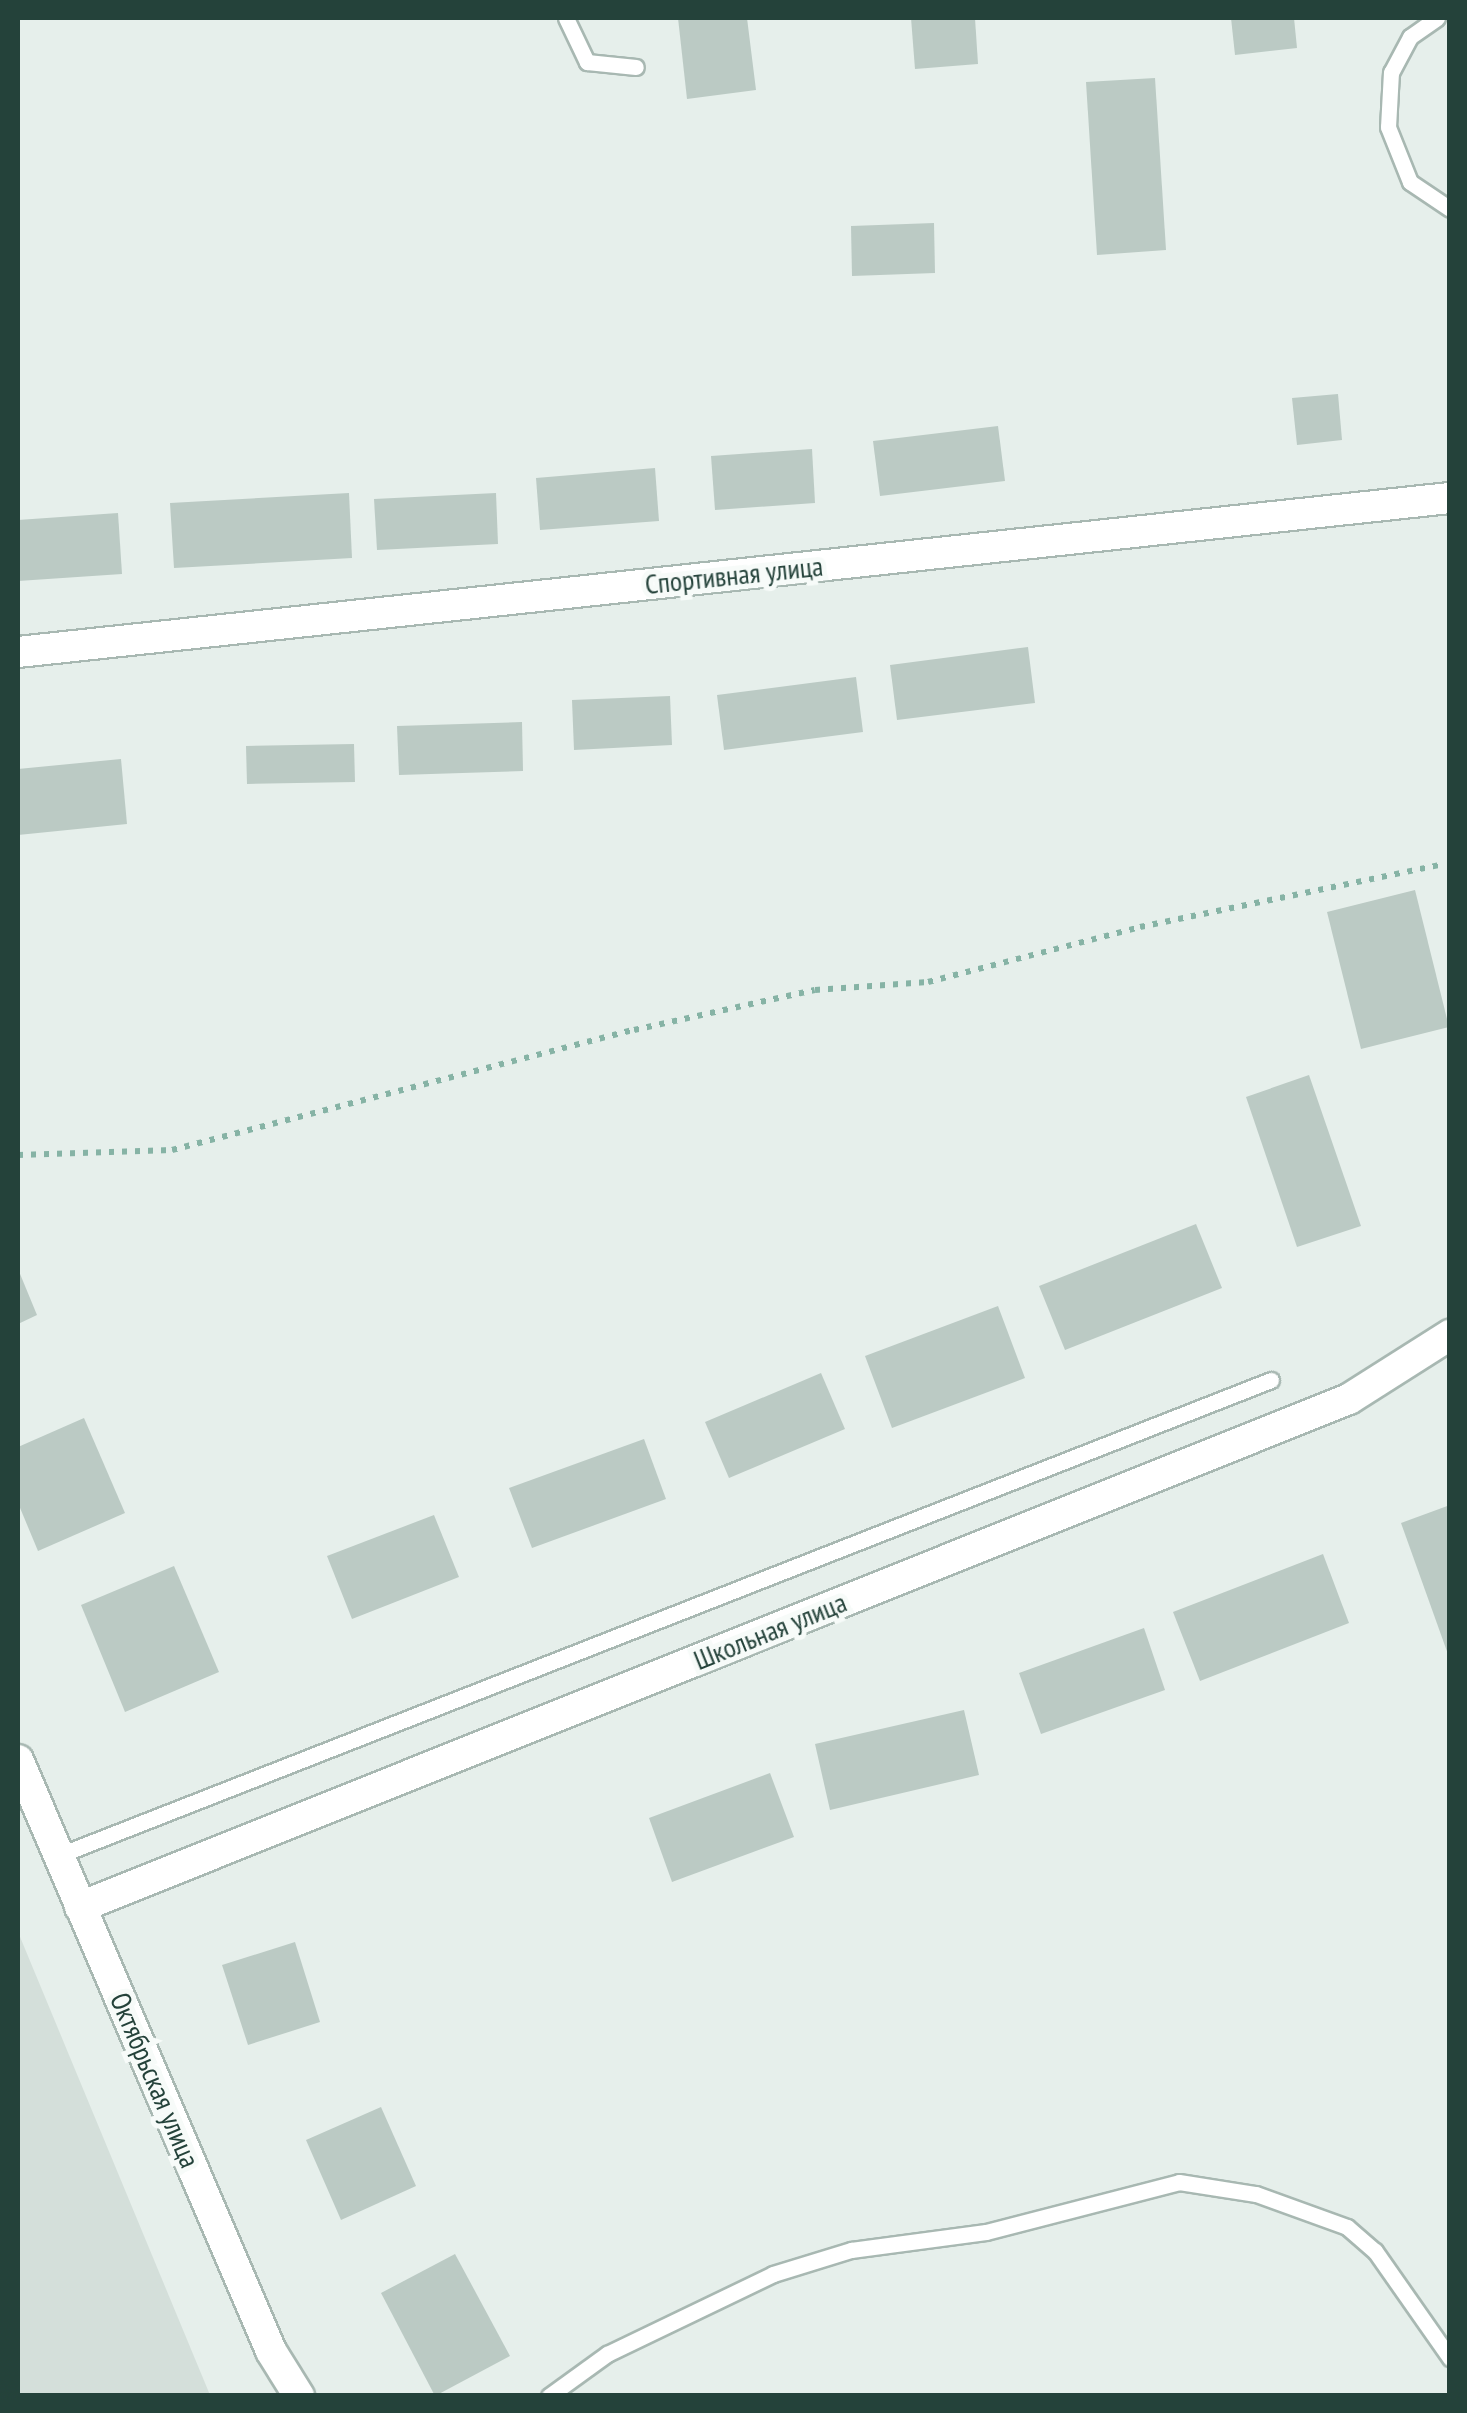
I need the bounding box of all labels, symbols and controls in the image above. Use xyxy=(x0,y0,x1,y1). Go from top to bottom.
street label: Спортивная улица xyxy=(643,549,825,601)
street label: Школьная улица xyxy=(689,1585,851,1677)
street label: Октябрьская улица xyxy=(103,1987,207,2173)

